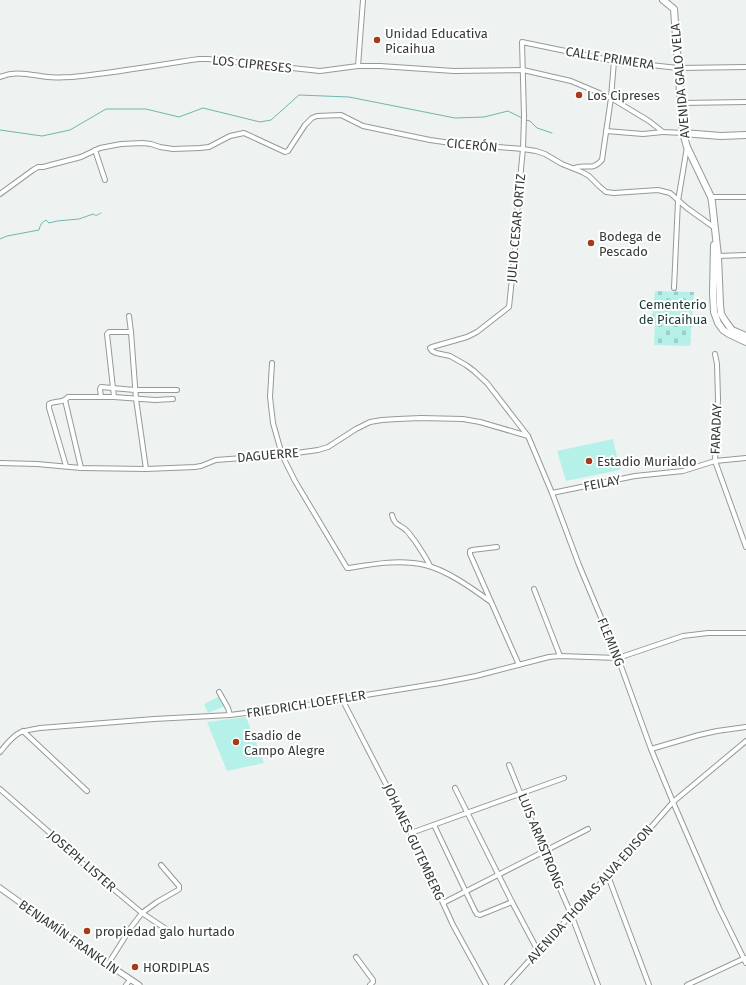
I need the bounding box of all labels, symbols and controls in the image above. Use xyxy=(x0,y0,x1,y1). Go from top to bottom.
street label: AVENIDA GALO VELA xyxy=(667,22,692,139)
place label: Unidad Educativa Picaihua xyxy=(385,26,488,56)
marker: Unidad Educativa Picaihua xyxy=(372,35,382,45)
street label: CALLE PRIMERA xyxy=(565,44,656,73)
street label: LOS CIPRESES xyxy=(212,52,292,76)
place label: Los Cipreses xyxy=(587,88,660,103)
marker: Los Cipreses xyxy=(574,90,584,100)
street label: CICERÓN xyxy=(446,135,498,155)
street label: JULIO CESAR ORTIZ xyxy=(504,173,528,283)
place label: Bodega de Pescado xyxy=(599,229,661,259)
marker: Bodega de Pescado xyxy=(586,238,596,248)
park label: Cementerio de Picaihua xyxy=(639,297,707,327)
street label: FARADAY xyxy=(708,403,724,455)
street label: DAGUERRE xyxy=(236,445,300,465)
place label: Estadio Murialdo xyxy=(597,454,697,469)
marker: Estadio Murialdo xyxy=(584,456,594,466)
street label: FEILAY xyxy=(582,472,623,494)
street label: FLEMING xyxy=(595,616,627,668)
street label: FRIEDRICH LOEFFLER xyxy=(245,687,367,721)
place label: Esadio de Campo Alegre xyxy=(244,728,325,758)
marker: Esadio de Campo Alegre xyxy=(231,737,241,747)
street label: JOHANES GUTEMBERG xyxy=(380,781,448,903)
street label: LUIS ARMSTRONG xyxy=(515,791,567,891)
street label: AVENIDA THOMAS ALVA EDISON xyxy=(524,822,656,966)
street label: JOSEPH LISTER xyxy=(45,827,119,895)
street label: BENJAMÍN FRANKLIN xyxy=(16,897,122,977)
place label: propiedad galo hurtado xyxy=(95,924,235,939)
marker: propiedad galo hurtado xyxy=(82,926,92,936)
place label: HORDIPLAS xyxy=(143,960,209,975)
marker: HORDIPLAS xyxy=(130,962,140,972)

